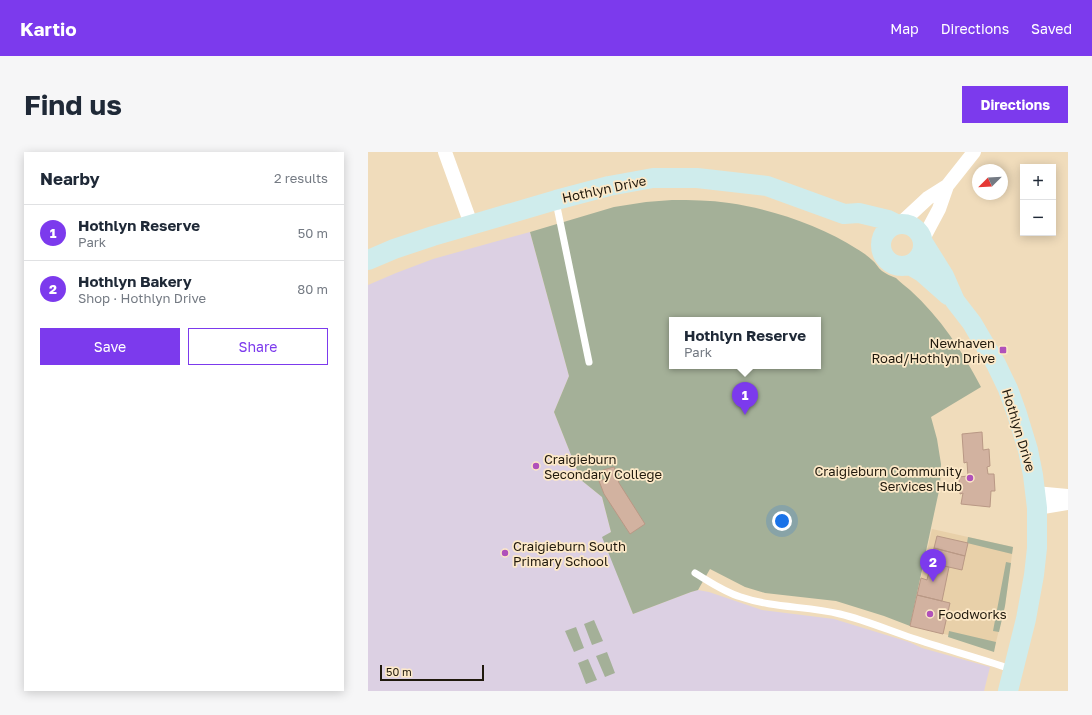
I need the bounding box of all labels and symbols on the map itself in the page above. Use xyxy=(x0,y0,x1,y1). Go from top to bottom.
north arrow xyxy=(972,164,1008,200)
street label: Hothlyn Drive xyxy=(561,172,647,206)
place label: Newhaven Road/Hothlyn Drive xyxy=(871,335,995,366)
marker: Newhaven Road/Hothlyn Drive xyxy=(998,345,1008,355)
pin: 1 xyxy=(732,382,758,415)
street label: Hothlyn Drive xyxy=(999,387,1039,473)
place label: Craigieburn Secondary College xyxy=(544,451,662,482)
marker: Craigieburn Secondary College xyxy=(531,461,541,471)
place label: Craigieburn Community Services Hub xyxy=(814,463,963,494)
marker: Craigieburn Community Services Hub xyxy=(965,473,975,483)
your location xyxy=(772,511,792,531)
place label: Craigieburn South Primary School xyxy=(513,538,626,569)
marker: Craigieburn South Primary School xyxy=(500,548,510,558)
pin: 2 xyxy=(920,549,946,582)
place label: Foodworks xyxy=(938,606,1007,622)
marker: Foodworks xyxy=(925,609,935,619)
scale bar xyxy=(380,663,484,682)

